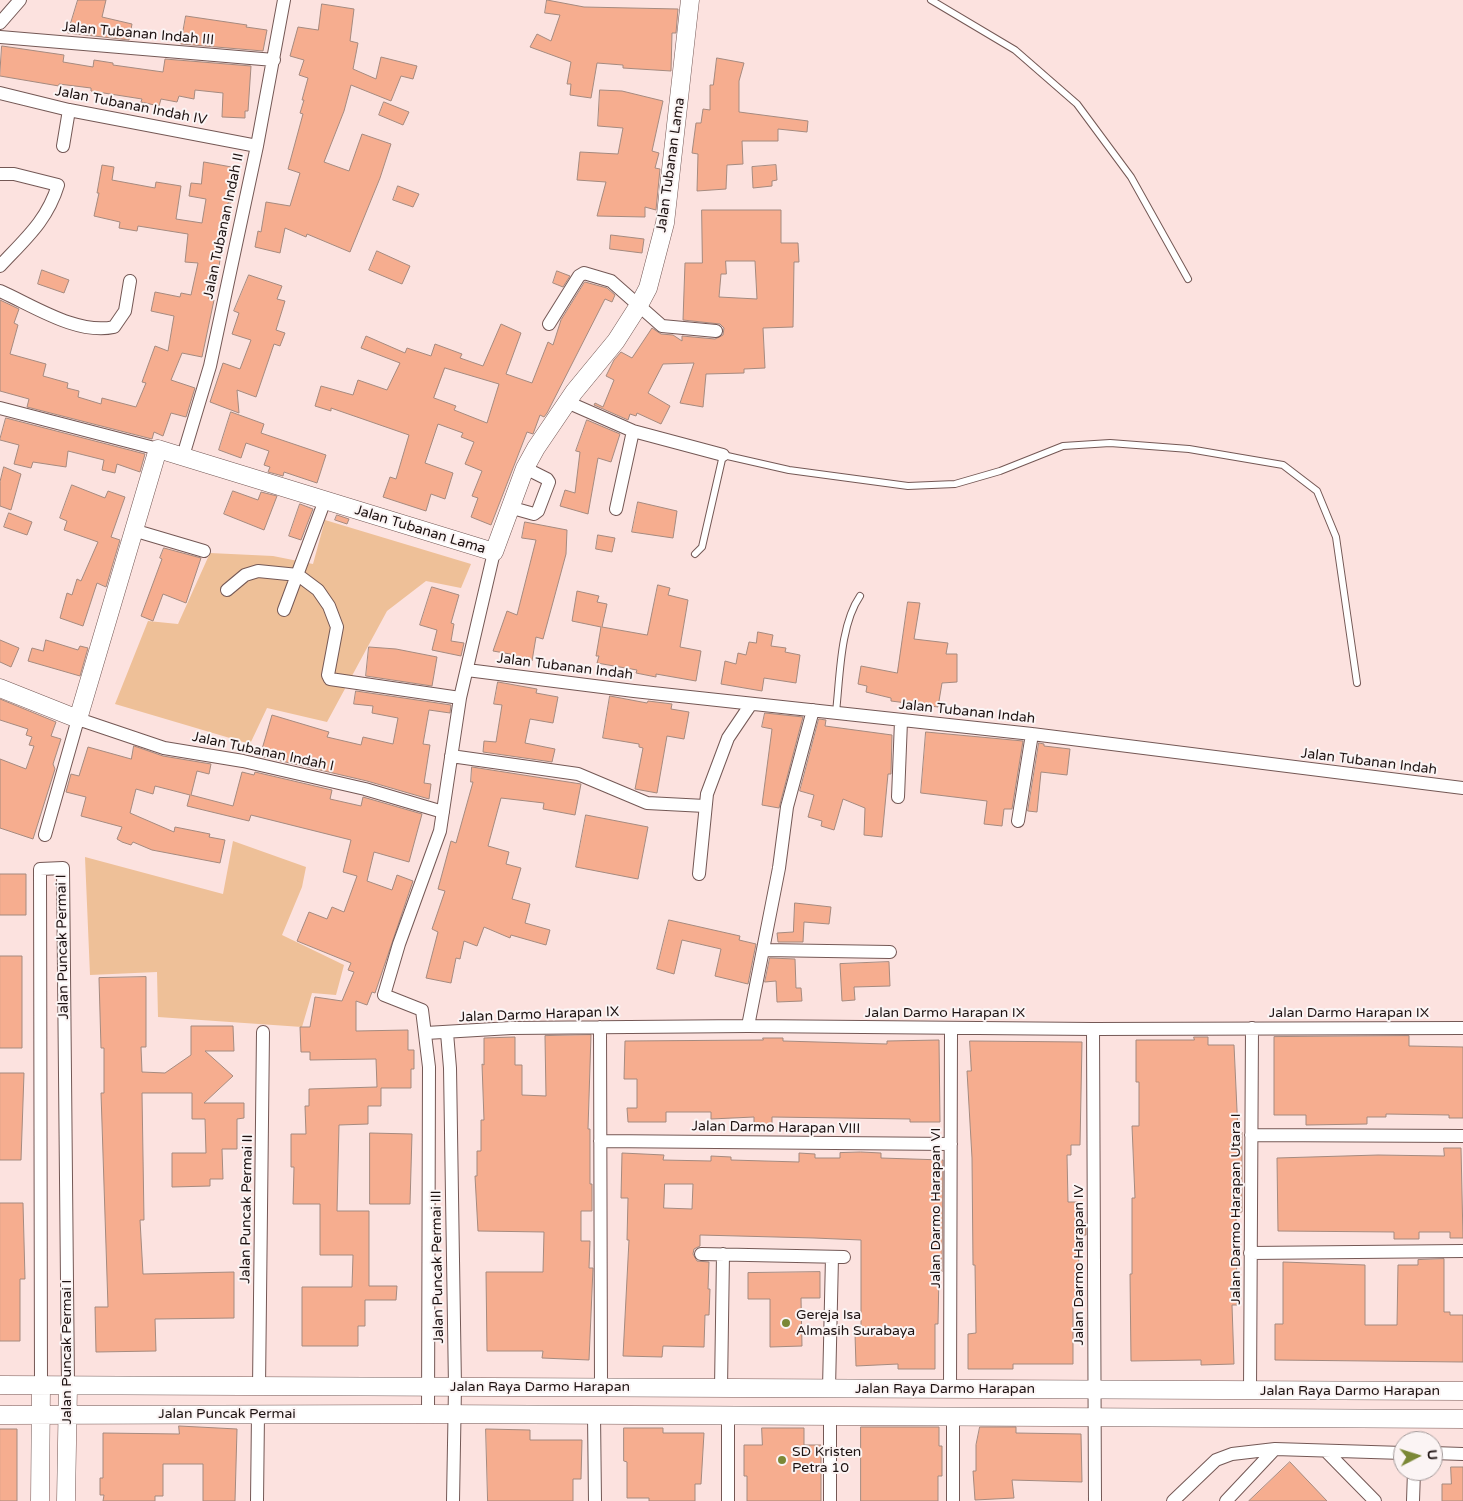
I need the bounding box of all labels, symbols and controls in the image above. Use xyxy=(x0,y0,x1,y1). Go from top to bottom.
street label: Jalan Tubanan Indah III xyxy=(61,19,215,49)
street label: Jalan Tubanan Indah IV xyxy=(54,83,208,129)
street label: Jalan Tubanan Lama xyxy=(653,96,689,234)
street label: Jalan Tubanan Indah II xyxy=(200,152,248,300)
street label: Jalan Tubanan Lama xyxy=(352,502,488,558)
street label: Jalan Tubanan Indah xyxy=(496,650,634,684)
street label: Jalan Tubanan Indah xyxy=(898,696,1036,728)
street label: Jalan Tubanan Indah I xyxy=(191,729,335,775)
street label: Jalan Tubanan Indah xyxy=(1300,745,1438,779)
street label: Jalan Puncak Permai I xyxy=(53,874,73,1020)
street label: Jalan Darmo Harapan IX xyxy=(459,1004,619,1026)
street label: Jalan Darmo Harapan IX xyxy=(865,1005,1025,1021)
street label: Jalan Darmo Harapan IX xyxy=(1269,1005,1429,1021)
street label: Jalan Darmo Harapan Utara I xyxy=(1228,1113,1244,1305)
street label: Jalan Darmo Harapan VIII xyxy=(691,1118,861,1138)
street label: Jalan Darmo Harapan VI xyxy=(928,1128,944,1288)
street label: Jalan Puncak Permai II xyxy=(237,1134,257,1284)
street label: Jalan Darmo Harapan IV xyxy=(1071,1185,1087,1345)
street label: Jalan Puncak Permai III xyxy=(428,1190,448,1344)
street label: Jalan Puncak Permai I xyxy=(59,1279,75,1425)
place label: Gereja Isa Almasih Surabaya xyxy=(796,1307,915,1340)
marker: Gereja Isa Almasih Surabaya xyxy=(780,1317,792,1329)
street label: Jalan Raya Darmo Harapan xyxy=(450,1379,630,1395)
street label: Jalan Raya Darmo Harapan xyxy=(855,1381,1035,1397)
street label: Jalan Raya Darmo Harapan xyxy=(1260,1383,1440,1399)
street label: Jalan Puncak Permai xyxy=(158,1406,296,1422)
north arrow xyxy=(1393,1431,1443,1481)
place label: SD Kristen Petra 10 xyxy=(792,1444,861,1476)
text: U xyxy=(1424,1449,1441,1461)
marker: SD Kristen Petra 10 xyxy=(776,1454,788,1466)

